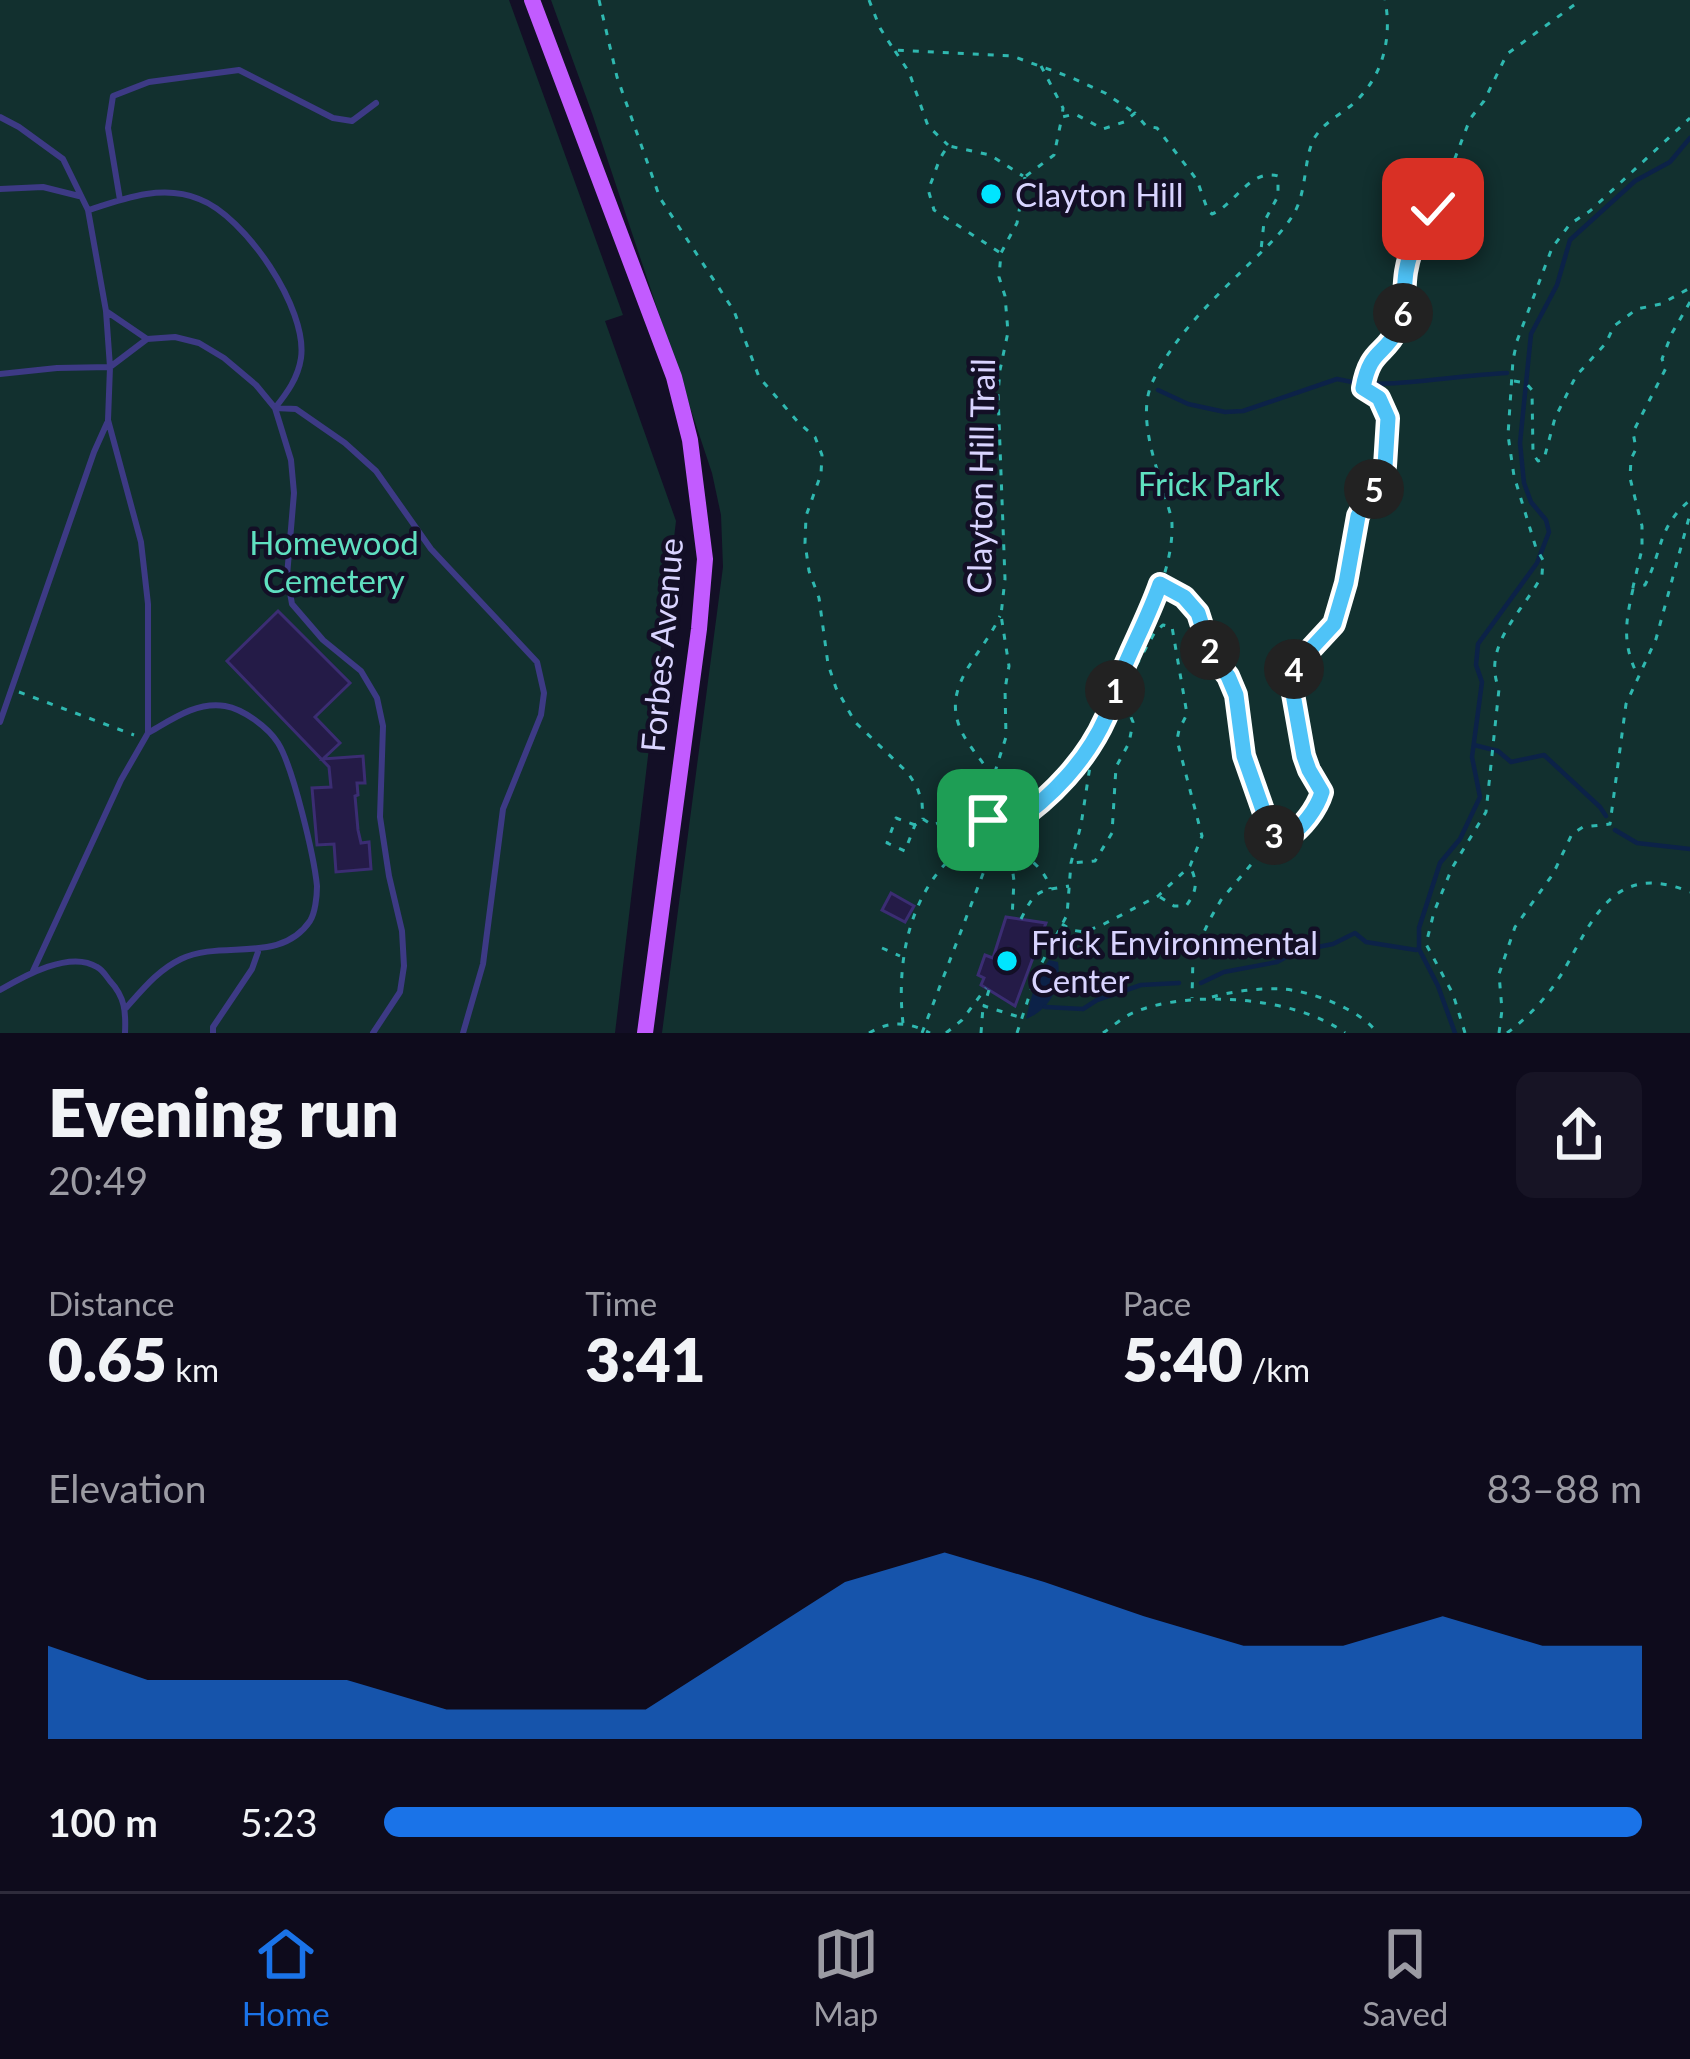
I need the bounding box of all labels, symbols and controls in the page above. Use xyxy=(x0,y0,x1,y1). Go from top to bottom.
pin xyxy=(1382,158,1484,260)
place label: Clayton Hill xyxy=(1015,174,1184,214)
icon: check xyxy=(1400,176,1466,242)
marker: Clayton Hill xyxy=(978,181,1004,207)
pin: 6 xyxy=(1373,283,1433,343)
text: 6 xyxy=(1393,293,1413,333)
street label: Clayton Hill Trail xyxy=(958,358,1002,594)
pin: 5 xyxy=(1344,459,1404,519)
park label: Frick Park xyxy=(1138,463,1281,503)
text: 5 xyxy=(1364,469,1384,509)
park label: Homewood Cemetery xyxy=(249,522,419,600)
street label: Forbes Avenue xyxy=(632,536,690,754)
pin: 2 xyxy=(1180,620,1240,680)
text: 2 xyxy=(1200,630,1220,670)
pin: 4 xyxy=(1264,639,1324,699)
text: 4 xyxy=(1284,649,1304,689)
pin: 1 xyxy=(1085,660,1145,720)
text: 1 xyxy=(1105,670,1125,710)
pin xyxy=(937,769,1039,871)
icon: arrive xyxy=(955,787,1021,853)
pin: 3 xyxy=(1244,805,1304,865)
text: 3 xyxy=(1264,815,1284,855)
place label: Frick Environmental Center xyxy=(1031,922,1318,1000)
marker: Frick Environmental Center xyxy=(994,948,1020,974)
text: Evening run xyxy=(48,1072,399,1151)
button: share xyxy=(1516,1072,1642,1198)
text: 20:49 xyxy=(48,1157,148,1203)
text: Distance xyxy=(48,1283,175,1323)
text: Time xyxy=(585,1283,657,1323)
text: Pace xyxy=(1123,1283,1191,1323)
text: 0.65 xyxy=(48,1323,167,1395)
text: 3:41 xyxy=(585,1323,706,1395)
text: 5:40 xyxy=(1123,1323,1243,1395)
text: km xyxy=(167,1349,219,1389)
text: /km xyxy=(1243,1349,1310,1389)
text: Elevation xyxy=(48,1465,206,1511)
text: 83–88 m xyxy=(1487,1465,1642,1511)
text: 100 m xyxy=(48,1799,158,1845)
text: 5:23 xyxy=(240,1799,318,1845)
tab: Home xyxy=(242,1921,330,2033)
tab: Map xyxy=(813,1921,879,2033)
tab: Saved xyxy=(1362,1921,1448,2033)

